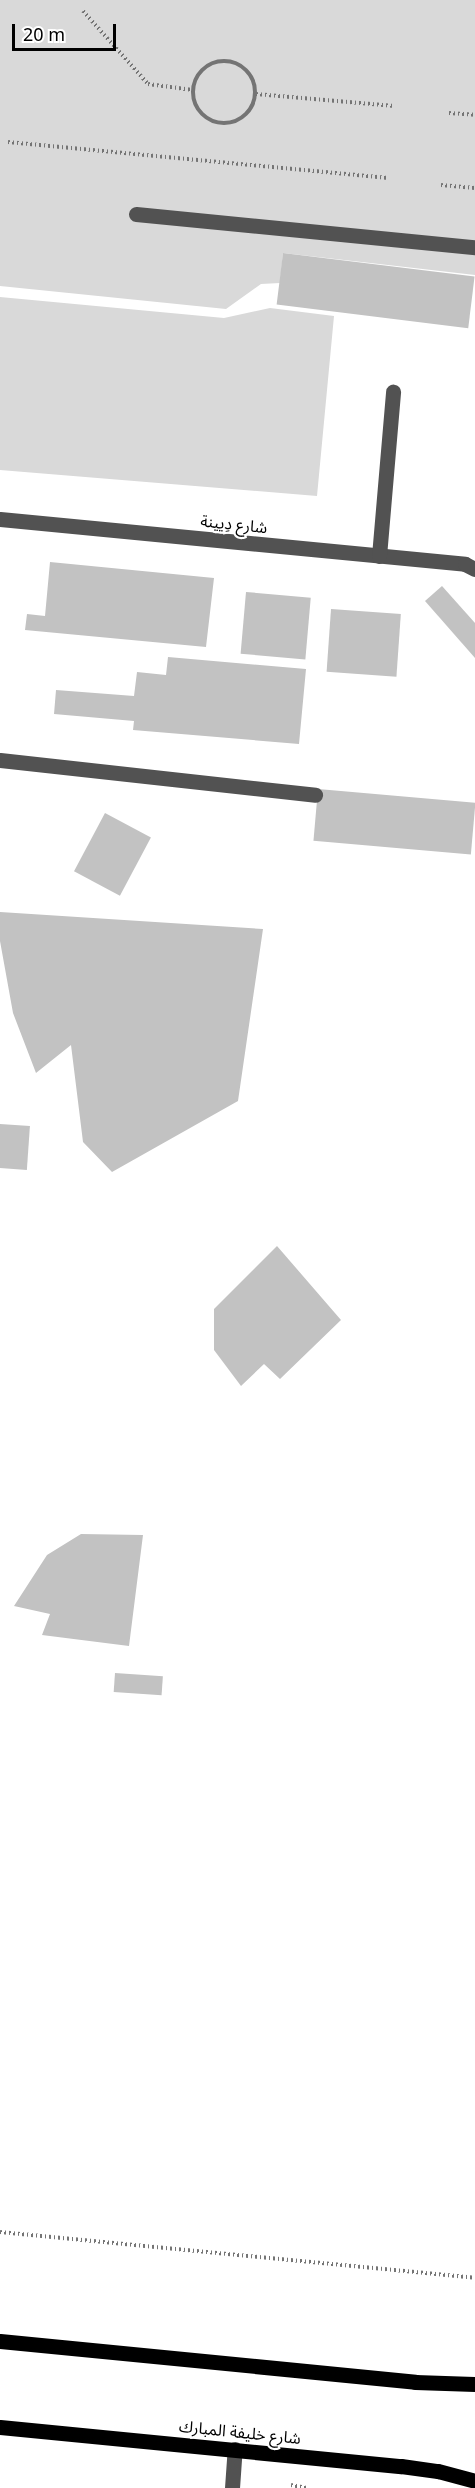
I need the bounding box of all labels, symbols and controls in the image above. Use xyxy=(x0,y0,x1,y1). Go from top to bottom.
scale bar xyxy=(15,12,118,50)
text: 20 m xyxy=(23,22,65,46)
street label: شارع دِيينة xyxy=(200,511,268,537)
street label: شارع خليفة المبارك xyxy=(178,2416,302,2448)

